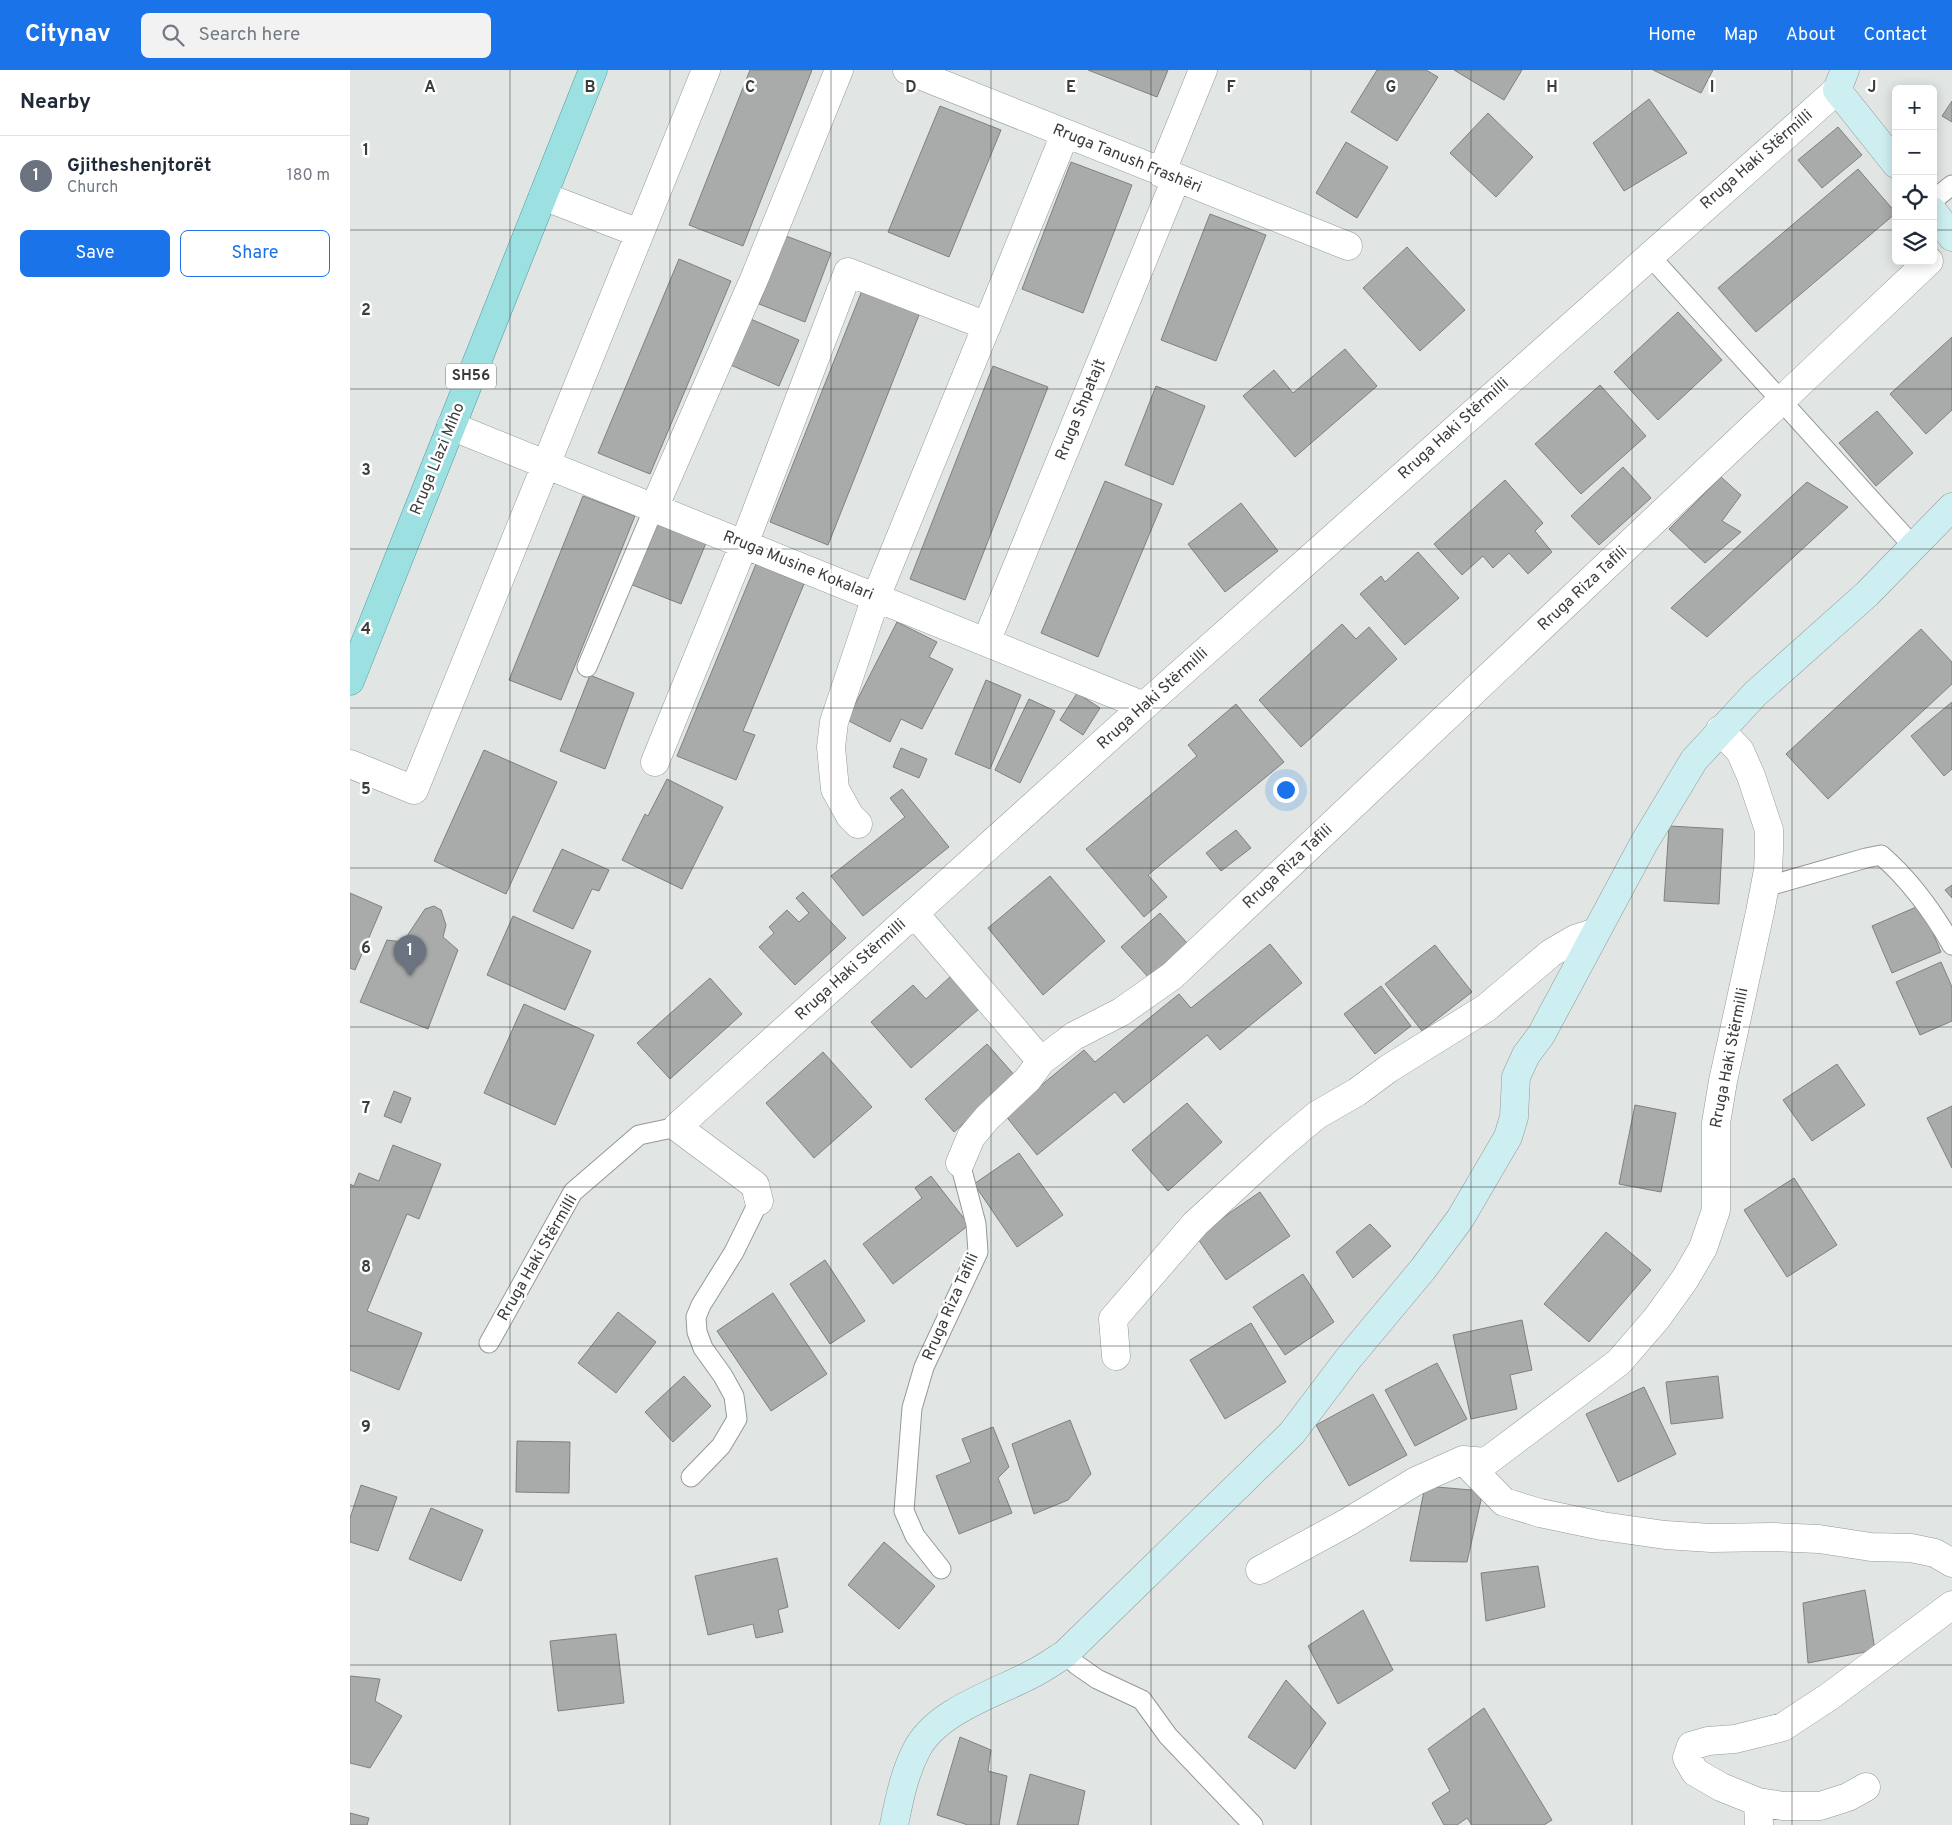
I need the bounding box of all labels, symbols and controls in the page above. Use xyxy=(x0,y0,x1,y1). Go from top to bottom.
search box xyxy=(141,13,491,58)
text: Citynav xyxy=(25,20,111,50)
icon: search xyxy=(159,21,187,49)
text: Search here xyxy=(199,23,300,47)
text: Home xyxy=(1648,24,1696,47)
text: Map xyxy=(1724,24,1758,47)
text: About xyxy=(1786,24,1835,47)
text: Contact xyxy=(1863,24,1927,47)
text: A xyxy=(424,78,436,98)
text: B xyxy=(584,78,596,98)
text: C xyxy=(745,78,755,98)
text: D xyxy=(905,78,917,98)
text: E xyxy=(1066,78,1076,98)
text: F xyxy=(1226,78,1236,98)
text: G xyxy=(1386,78,1396,98)
text: H xyxy=(1546,78,1558,98)
text: I xyxy=(1710,78,1714,98)
text: J xyxy=(1868,78,1876,98)
map controls xyxy=(1892,85,1937,265)
button: + xyxy=(1892,85,1937,130)
text: Nearby xyxy=(20,89,91,116)
street label: Rruga Haki Stërmilli xyxy=(1697,106,1817,214)
street label: Rruga Tanush Frashëri xyxy=(1049,120,1205,198)
button: − xyxy=(1892,130,1937,175)
text: 1 xyxy=(363,141,369,161)
text: Gjitheshenjtorët xyxy=(67,154,211,178)
text: 1 xyxy=(33,166,39,186)
text: 180 m xyxy=(287,166,330,186)
button: locate xyxy=(1892,175,1937,220)
text: Church xyxy=(67,178,118,198)
button: layers xyxy=(1892,220,1937,265)
button: Save xyxy=(20,230,170,277)
button: Share xyxy=(180,230,330,277)
text: 2 xyxy=(361,301,371,321)
street label: Rruga Shpatajt xyxy=(1051,356,1111,464)
road number: SH56 xyxy=(446,364,496,388)
street label: Rruga Haki Stërmilli xyxy=(1394,374,1514,484)
street label: Rruga Llazi Miho xyxy=(406,400,470,518)
text: 3 xyxy=(361,461,371,481)
street label: Rruga Musine Kokalari xyxy=(720,527,876,605)
street label: Rruga Riza Tafili xyxy=(1534,542,1632,636)
text: 4 xyxy=(361,620,371,640)
street label: Rruga Haki Stërmilli xyxy=(1093,644,1213,754)
your location xyxy=(1273,777,1299,803)
text: 5 xyxy=(361,780,371,800)
street label: Rruga Riza Tafili xyxy=(1239,820,1337,914)
street label: Rruga Haki Stërmilli xyxy=(791,915,911,1025)
pin: 1 xyxy=(394,935,426,976)
text: 6 xyxy=(361,939,371,959)
street label: Rruga Haki Stërmilli xyxy=(1707,986,1753,1130)
text: 7 xyxy=(362,1099,370,1119)
street label: Rruga Haki Stërmilli xyxy=(494,1191,582,1325)
street label: Rruga Riza Tafili xyxy=(918,1250,984,1364)
text: 8 xyxy=(361,1258,371,1278)
text: 9 xyxy=(361,1418,371,1438)

